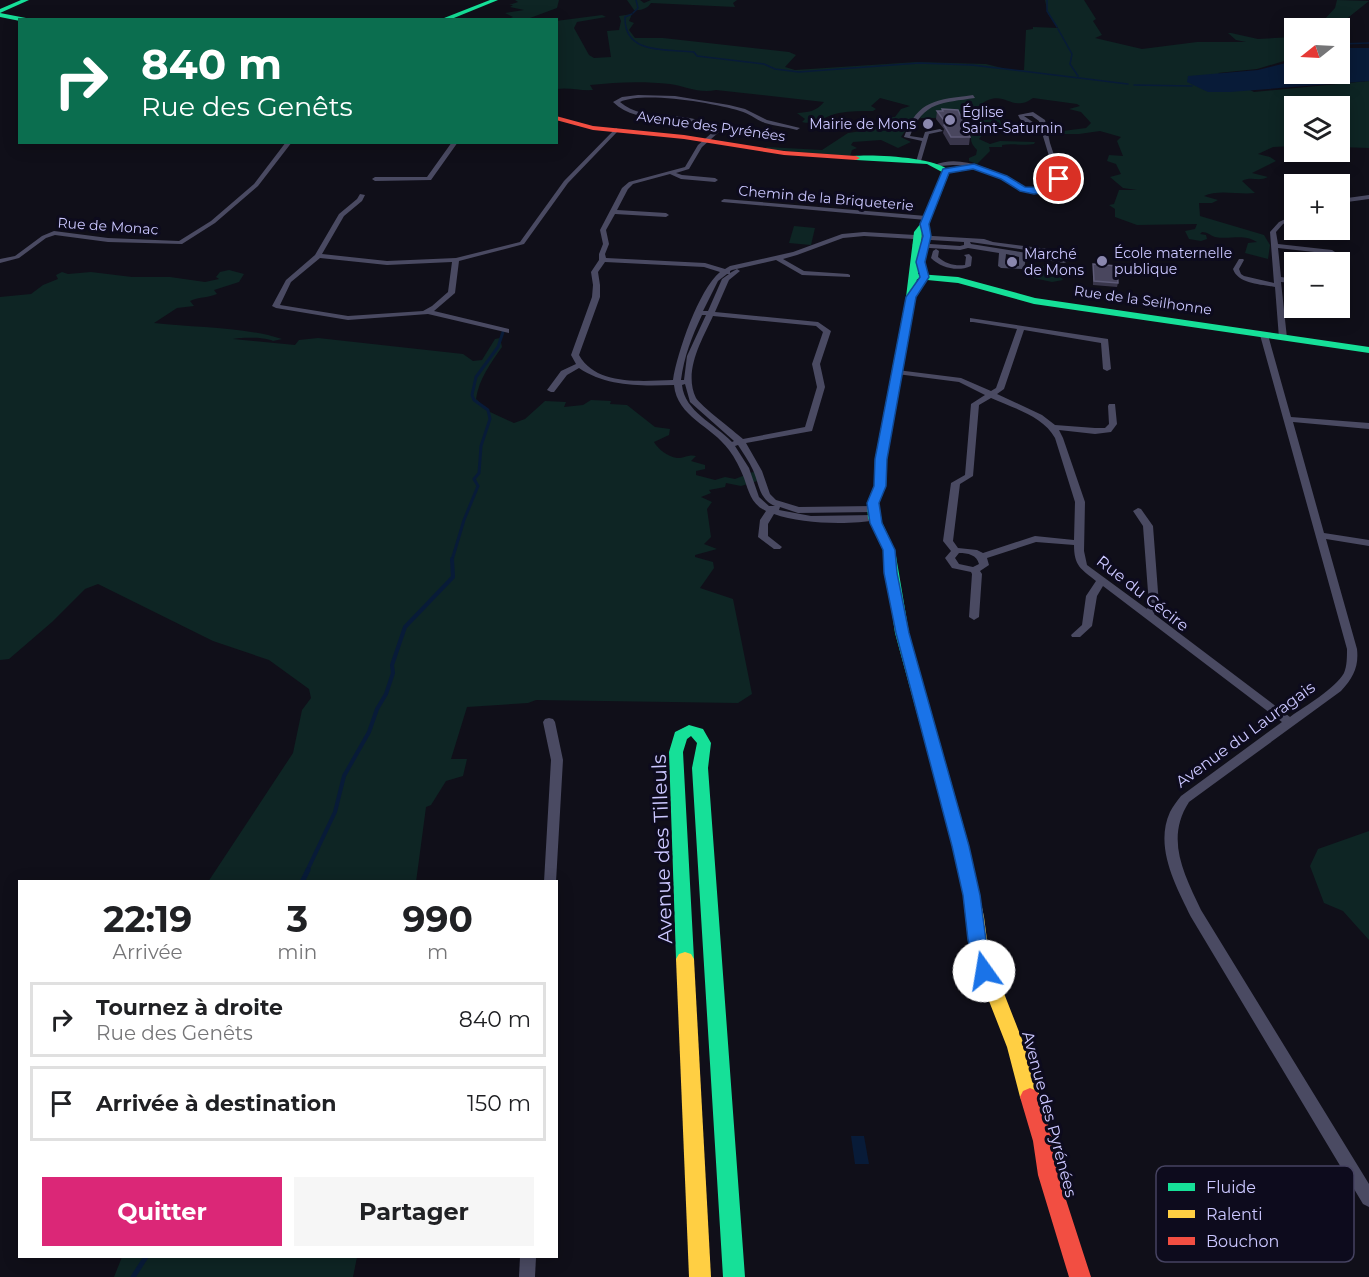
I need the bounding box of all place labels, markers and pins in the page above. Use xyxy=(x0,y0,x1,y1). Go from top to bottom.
place label: Église Saint-Saturnin xyxy=(962,103,1063,137)
marker: Église Saint-Saturnin xyxy=(943,113,957,127)
place label: Mairie de Mons xyxy=(809,115,916,133)
marker: Mairie de Mons xyxy=(921,117,935,131)
pin xyxy=(1033,153,1084,204)
place label: École maternelle publique xyxy=(1114,244,1232,278)
place label: Marché de Mons xyxy=(1024,245,1084,279)
marker: École maternelle publique xyxy=(1095,254,1109,268)
marker: Marché de Mons xyxy=(1005,255,1019,269)

